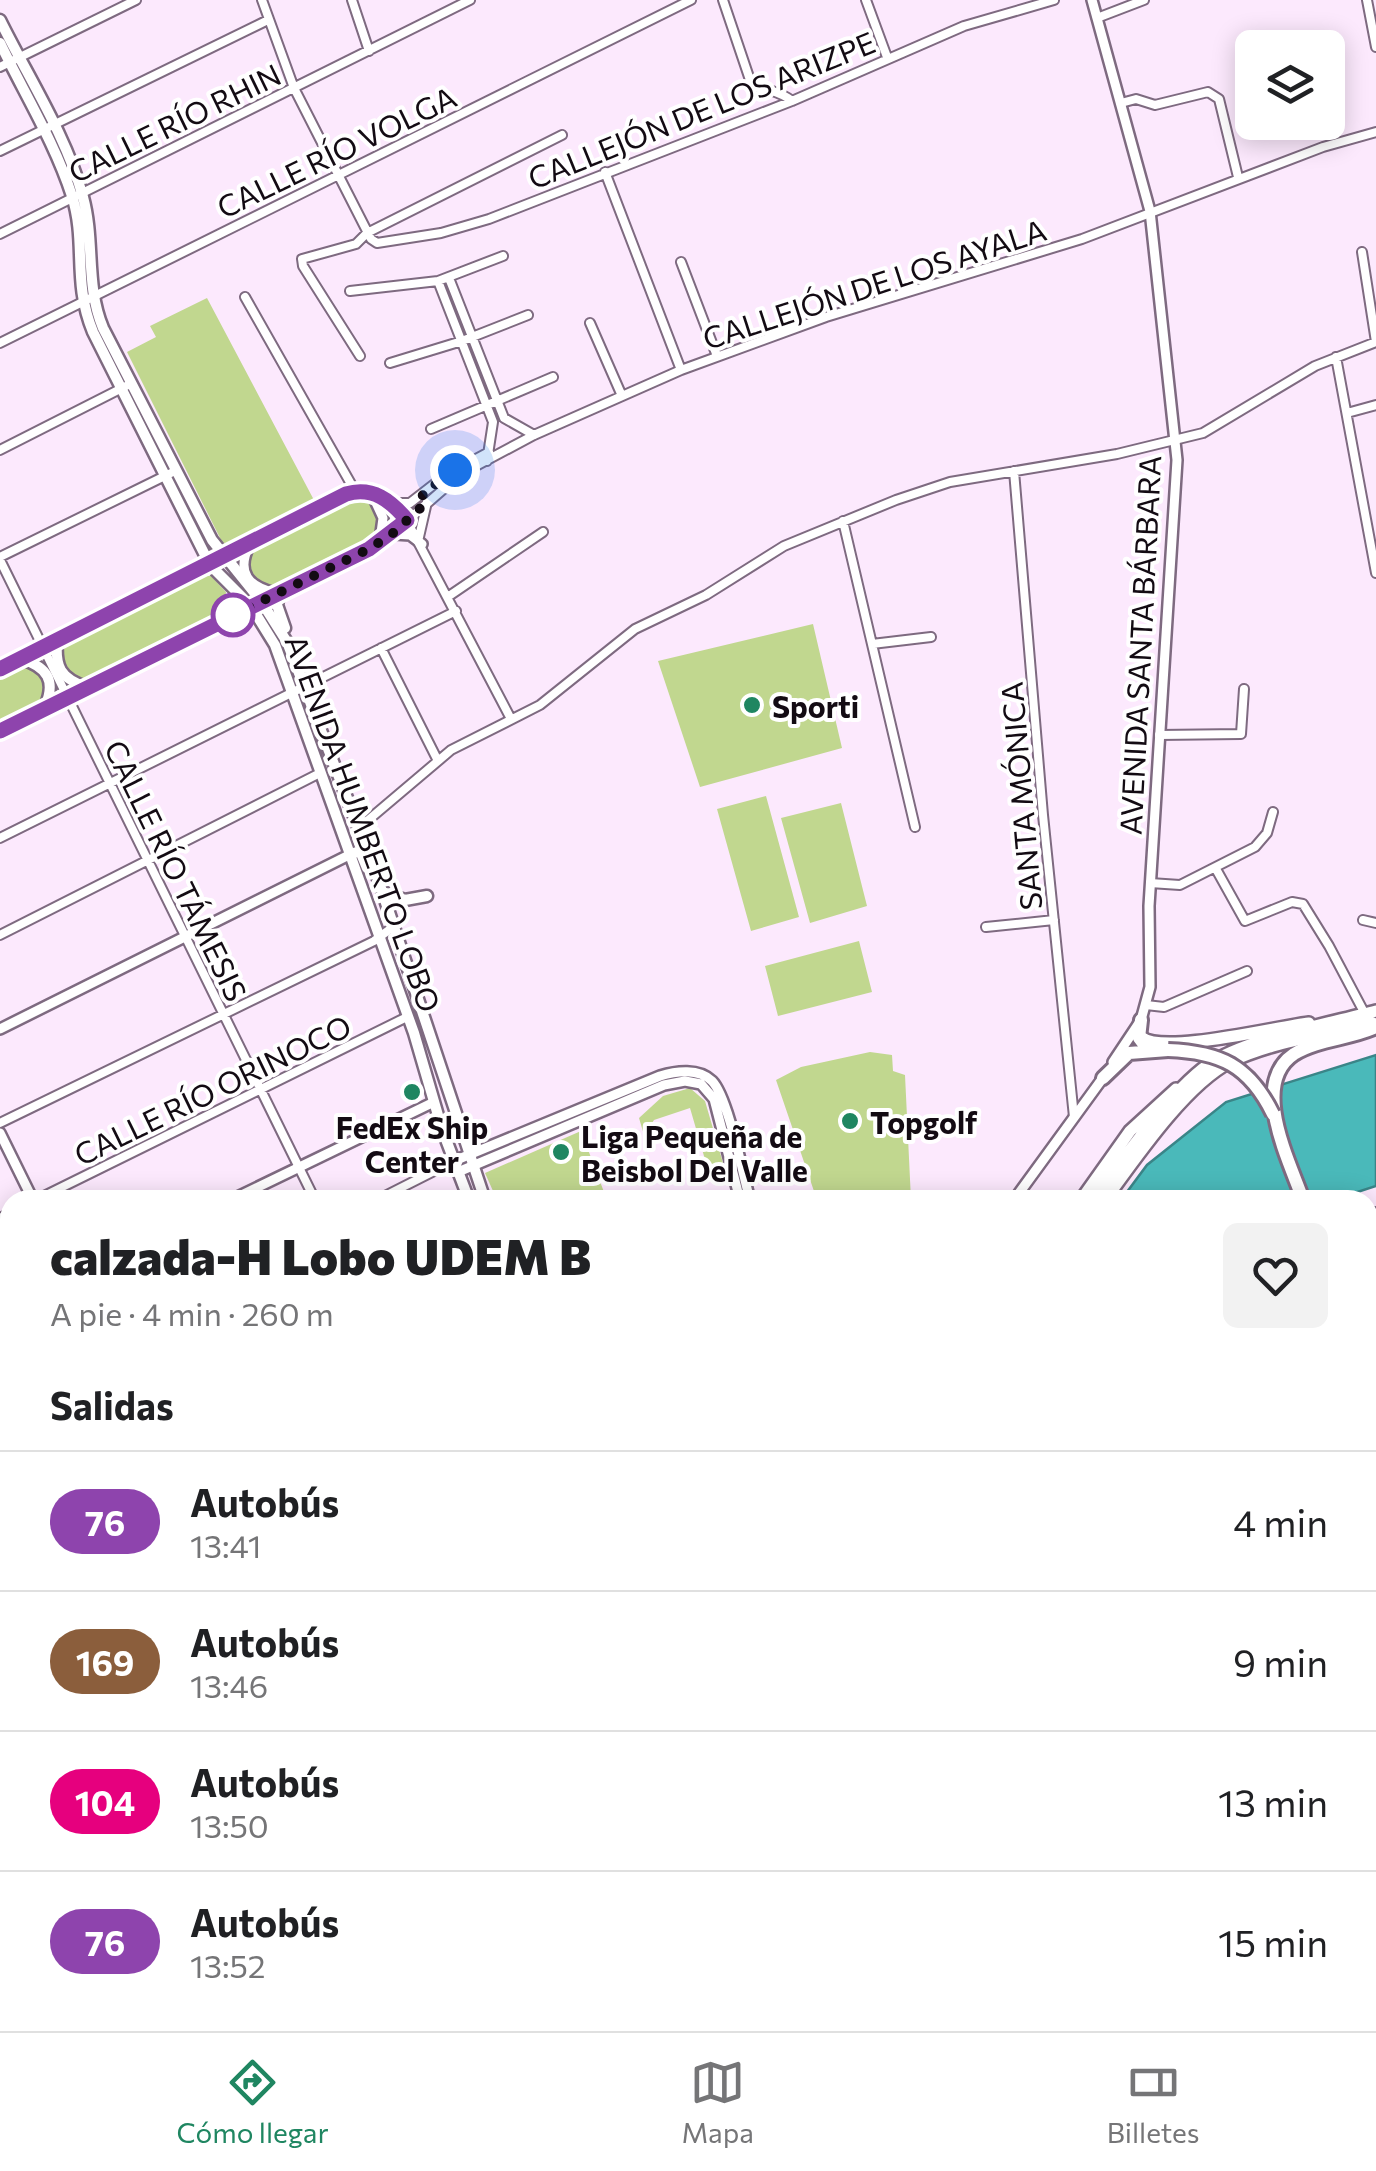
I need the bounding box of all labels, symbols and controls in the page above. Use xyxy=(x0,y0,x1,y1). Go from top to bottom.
street label: CALLEJÓN DE LOS ARIZPE xyxy=(522,22,880,196)
map controls xyxy=(1235,30,1345,140)
button: layers xyxy=(1235,30,1345,140)
street label: CALLE RÍO RHIN xyxy=(62,55,286,189)
street label: CALLE RÍO VOLGA xyxy=(210,77,462,225)
street label: CALLEJÓN DE LOS AYALA xyxy=(698,210,1050,356)
your location xyxy=(430,445,480,495)
street label: AVENIDA SANTA BÁRBARA xyxy=(1111,454,1167,836)
unlabelled marker xyxy=(212,594,254,636)
street label: AVENIDA HUMBERTO LOBO xyxy=(278,629,450,1017)
street label: SANTA MÓNICA xyxy=(992,680,1048,912)
place label: Sporti xyxy=(772,687,859,724)
marker: Sporti xyxy=(741,694,763,716)
street label: CALLE RÍO TÁMESIS xyxy=(98,734,256,1006)
street label: CALLE RÍO ORINOCO xyxy=(68,1006,356,1172)
marker: FedEx Ship Center xyxy=(401,1081,423,1103)
place label: Topgolf xyxy=(870,1103,978,1140)
place label: FedEx Ship Center xyxy=(336,1108,488,1179)
marker: Topgolf xyxy=(839,1110,861,1132)
place label: Liga Pequeña de Beisbol Del Valle xyxy=(581,1117,808,1188)
marker: Liga Pequeña de Beisbol Del Valle xyxy=(550,1141,572,1163)
button: heart xyxy=(1223,1223,1328,1328)
text: calzada-H Lobo UDEM B xyxy=(50,1226,591,1285)
text: A pie · 4 min · 260 m xyxy=(50,1293,334,1333)
text: Salidas xyxy=(50,1381,174,1428)
text: Autobús xyxy=(190,1478,339,1525)
text: 4 min xyxy=(1233,1498,1328,1545)
text: 76 xyxy=(85,1500,125,1543)
text: 13:41 xyxy=(190,1525,261,1565)
text: Autobús xyxy=(190,1618,339,1665)
text: 9 min xyxy=(1233,1638,1328,1685)
text: 169 xyxy=(76,1640,134,1683)
text: 13:46 xyxy=(190,1665,268,1705)
text: Autobús xyxy=(190,1758,339,1805)
text: 13 min xyxy=(1218,1778,1328,1825)
text: 104 xyxy=(75,1780,135,1823)
text: 13:50 xyxy=(190,1805,269,1845)
text: Autobús xyxy=(190,1898,339,1945)
text: 15 min xyxy=(1218,1918,1328,1965)
text: 76 xyxy=(85,1920,125,1963)
text: 13:52 xyxy=(190,1945,266,1985)
tab: Cómo llegar xyxy=(176,2055,329,2149)
tab: Mapa xyxy=(681,2055,754,2149)
tab: Billetes xyxy=(1107,2055,1200,2149)

